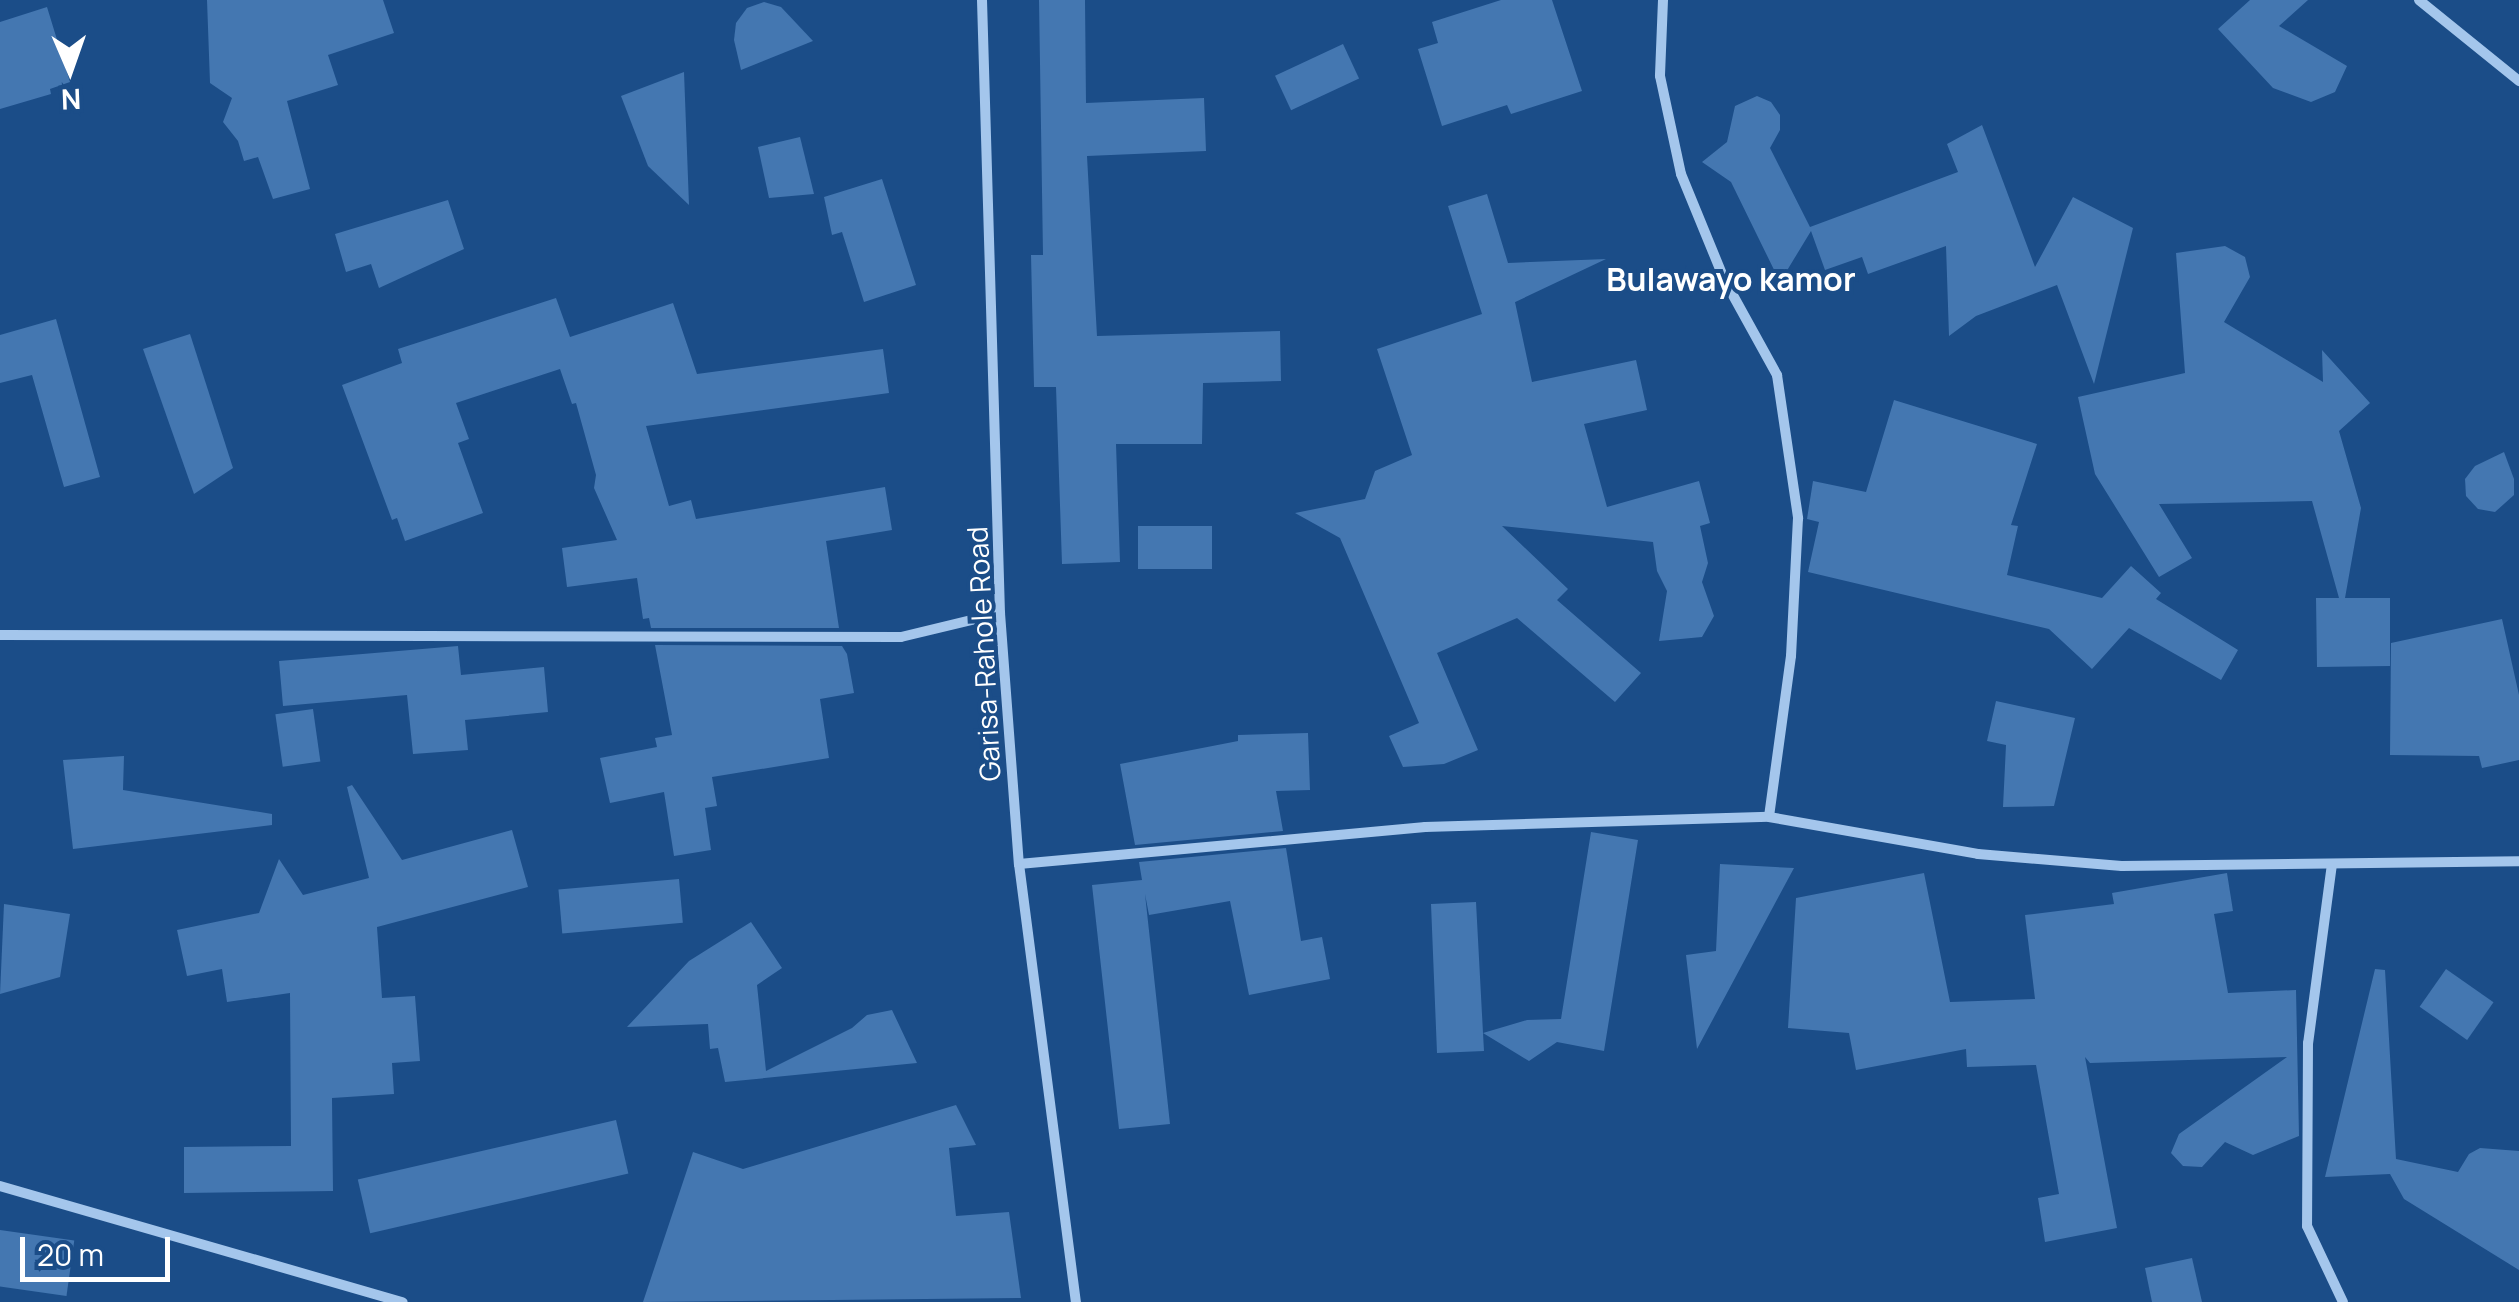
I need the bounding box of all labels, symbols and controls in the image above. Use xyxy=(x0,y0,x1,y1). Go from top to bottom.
north arrow xyxy=(20,20,120,120)
text: N xyxy=(60,81,82,119)
district label: Bulawayo kamor xyxy=(1606,260,1856,298)
street label: Garisa-Rahole Road xyxy=(960,526,1006,782)
scale bar xyxy=(25,1217,175,1279)
text: 20 m xyxy=(37,1234,104,1275)

